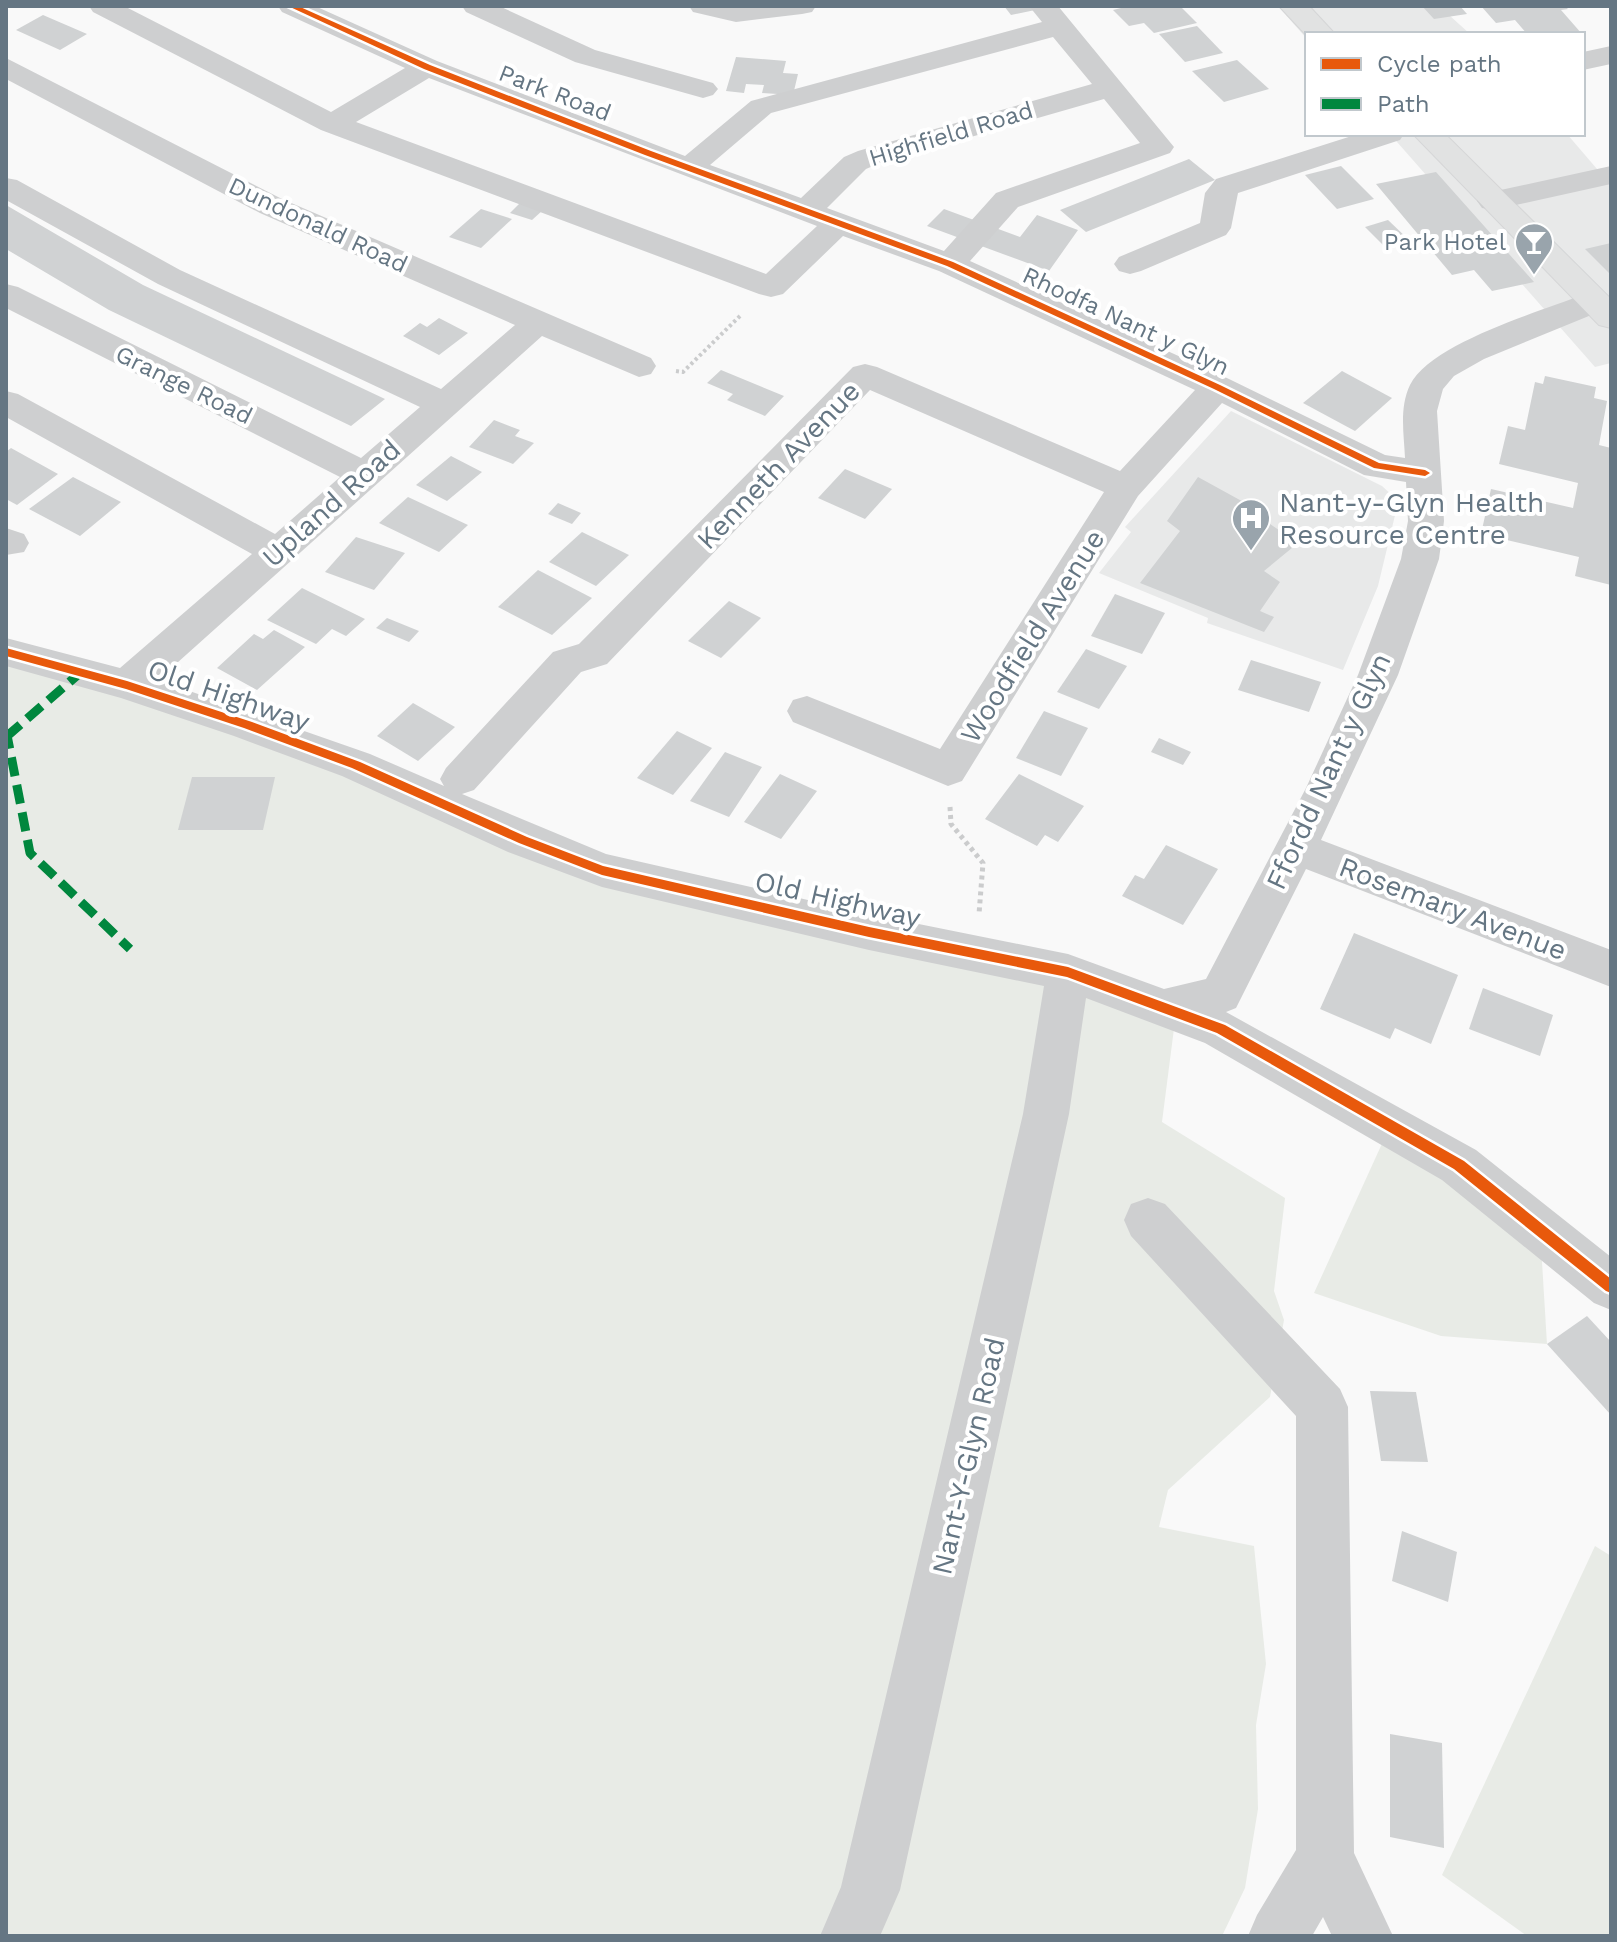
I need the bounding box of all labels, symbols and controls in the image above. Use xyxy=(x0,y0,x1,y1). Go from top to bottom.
legend xyxy=(1305,32,1585,136)
text: Cycle path xyxy=(1377,50,1502,78)
street label: Park Road xyxy=(495,59,615,127)
text: Path xyxy=(1377,90,1430,118)
street label: Highfield Road xyxy=(865,96,1037,172)
street label: Dundonald Road xyxy=(224,171,412,279)
bar icon: Park Hotel xyxy=(1513,221,1555,276)
place label: Park Hotel xyxy=(1384,228,1507,256)
street label: Rhodfa Nant y Glyn xyxy=(1018,261,1234,381)
street label: Grange Road xyxy=(111,340,257,430)
street label: Kenneth Avenue xyxy=(690,375,867,556)
street label: Upland Road xyxy=(255,433,407,574)
place label: Nant-y-Glyn Health Resource Centre xyxy=(1279,486,1544,551)
hospital icon: Nant-y-Glyn Health Resource Centre xyxy=(1230,497,1272,552)
street label: Woodfield Avenue xyxy=(953,524,1111,749)
street label: Ffordd Nant y Glyn xyxy=(1259,648,1398,895)
street label: Old Highway xyxy=(143,652,315,739)
street label: Rosemary Avenue xyxy=(1334,850,1571,967)
street label: Old Highway xyxy=(752,864,925,935)
street label: Nant-Y-Glyn Road xyxy=(925,1334,1012,1578)

